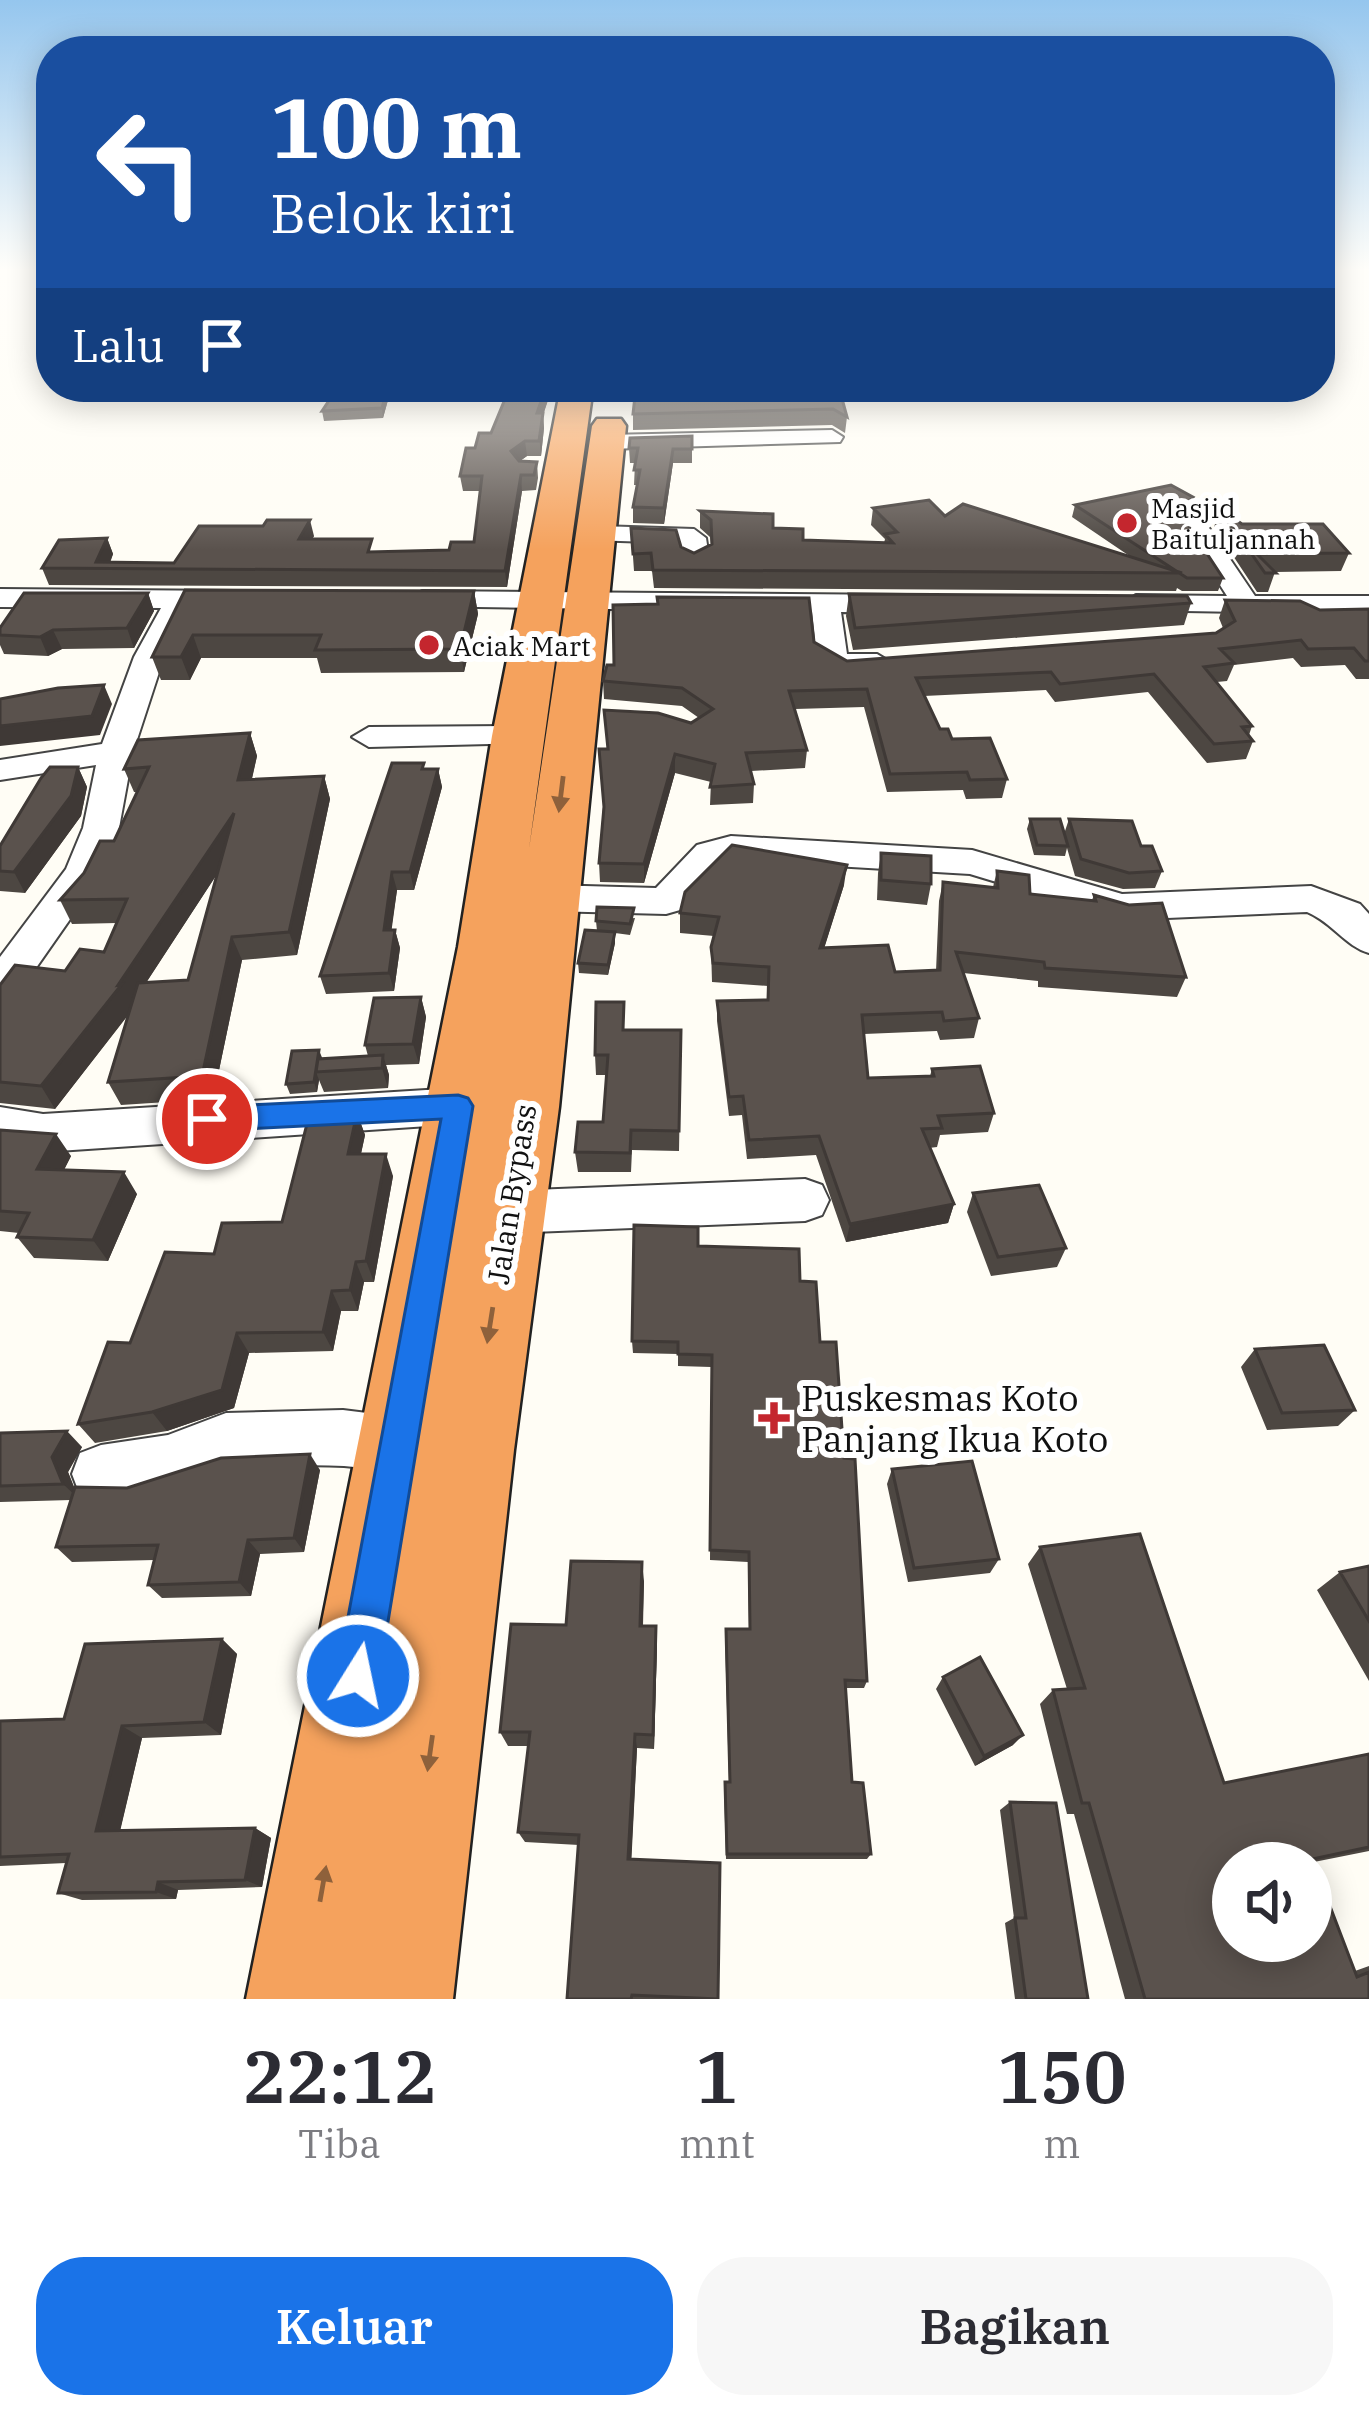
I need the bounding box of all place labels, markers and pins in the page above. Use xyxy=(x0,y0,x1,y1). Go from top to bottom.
place label: Masjid Baituljannah xyxy=(1151,490,1316,556)
marker: Masjid Baituljannah xyxy=(1114,510,1140,536)
place label: Aciak Mart xyxy=(453,628,591,663)
marker: Aciak Mart xyxy=(416,632,442,658)
pin xyxy=(156,1068,258,1170)
place label: Puskesmas Koto Panjang Ikua Koto xyxy=(801,1374,1108,1462)
marker: Puskesmas Koto Panjang Ikua Koto xyxy=(758,1402,790,1434)

